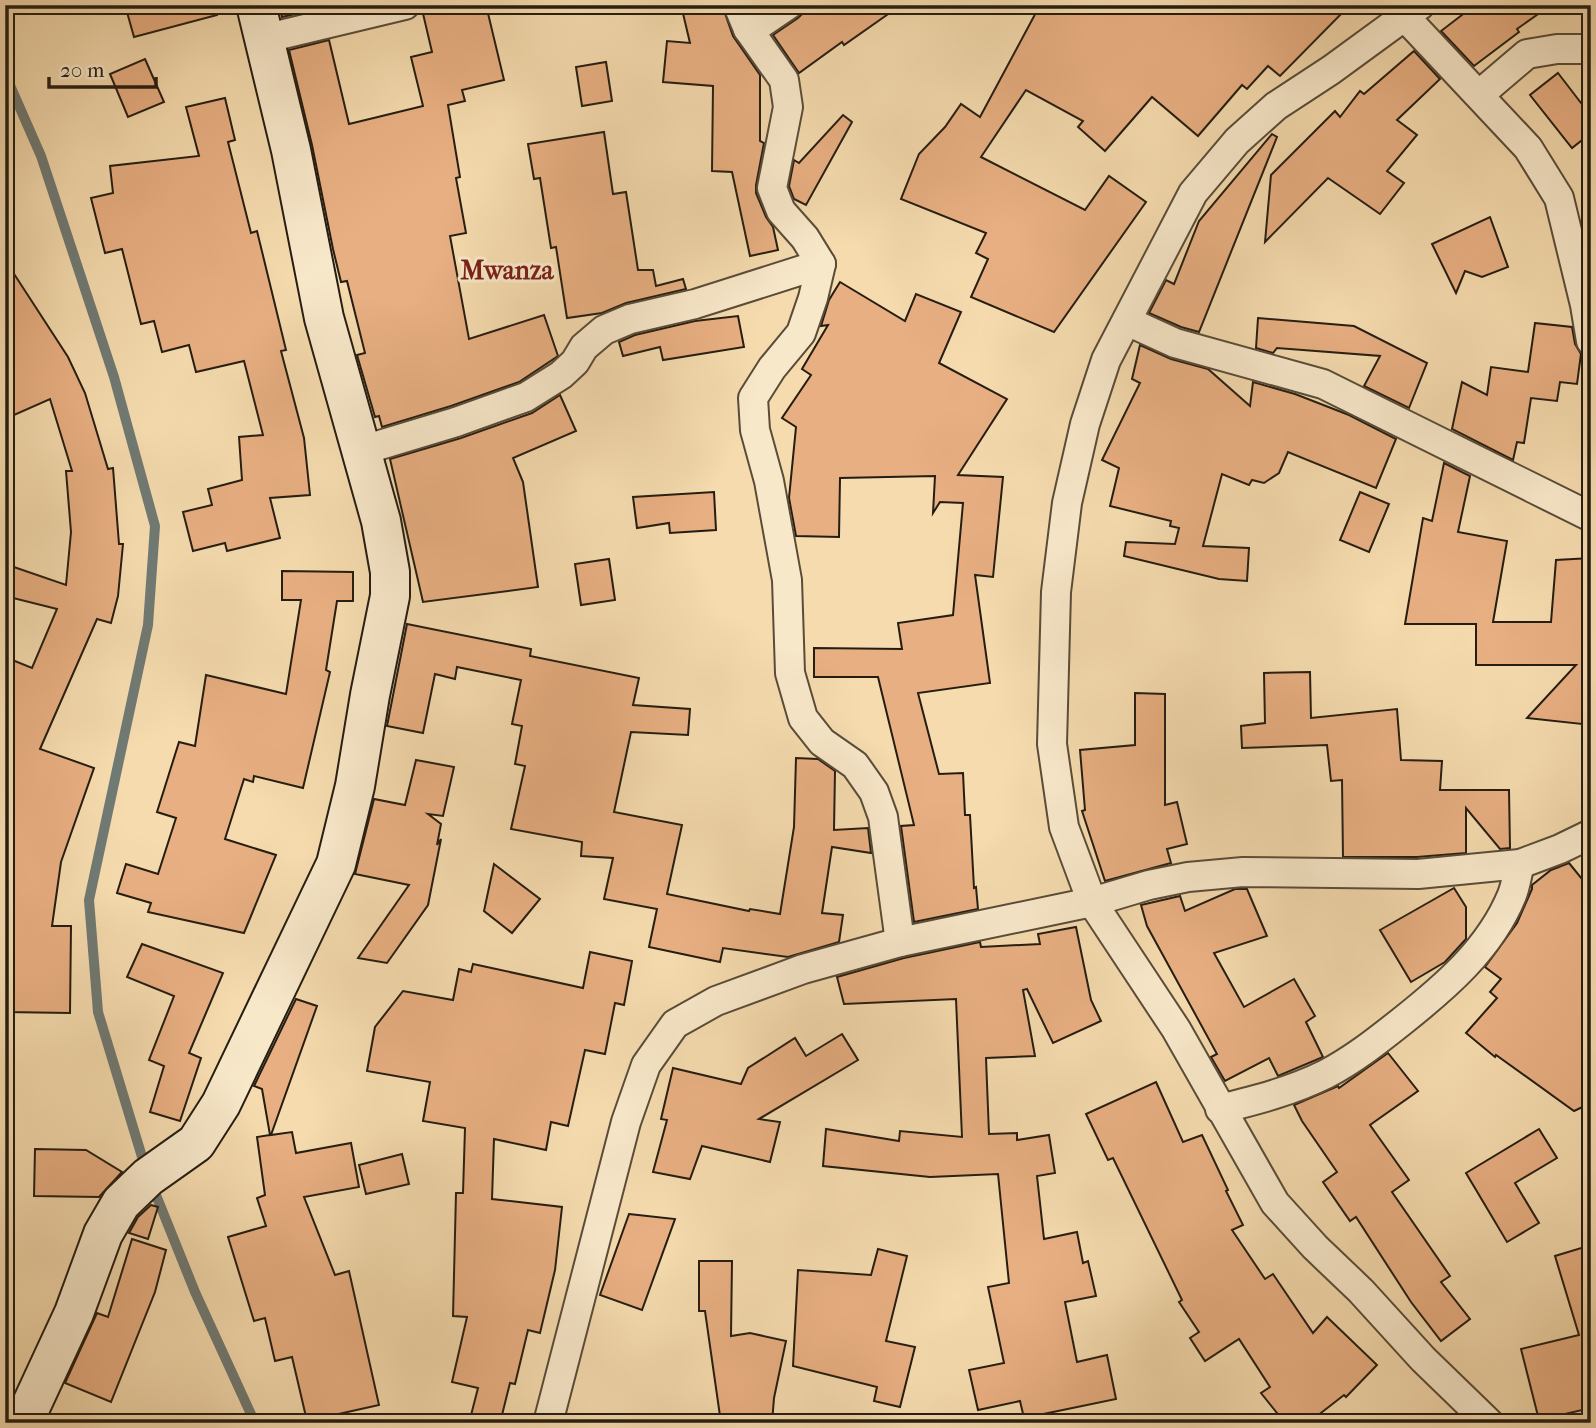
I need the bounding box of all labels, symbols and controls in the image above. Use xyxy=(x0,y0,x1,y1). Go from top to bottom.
scale bar xyxy=(49,46,156,90)
text: 20 m xyxy=(60,58,105,82)
district label: Mwanza xyxy=(461,255,554,286)

